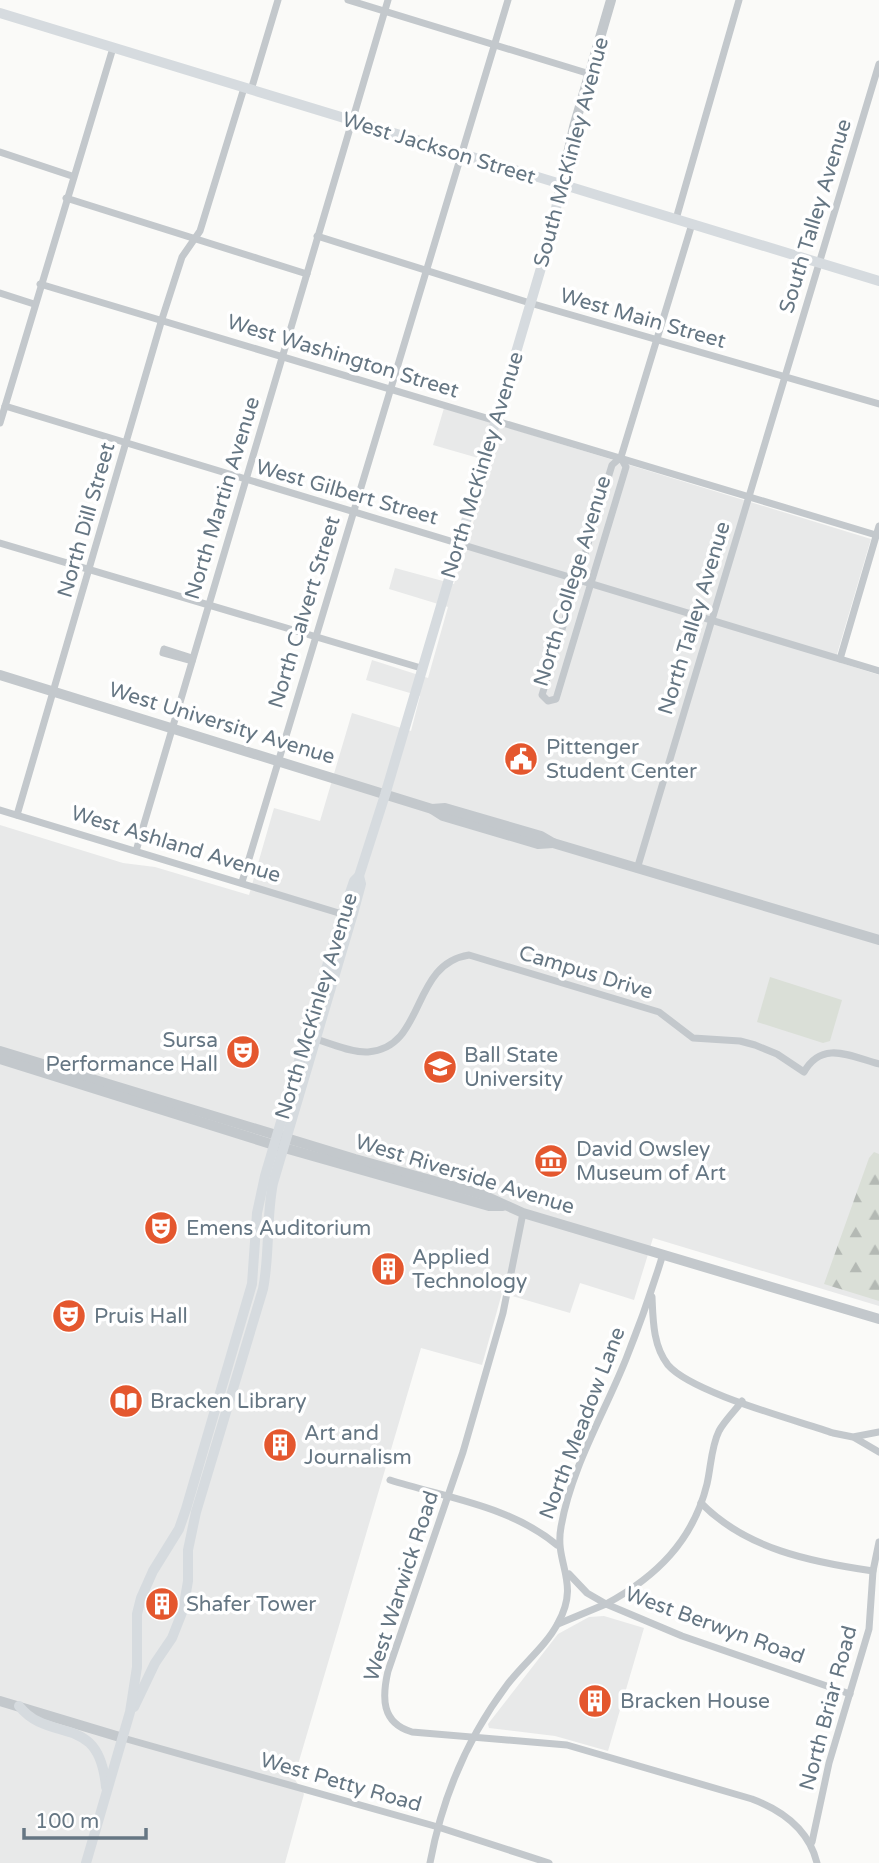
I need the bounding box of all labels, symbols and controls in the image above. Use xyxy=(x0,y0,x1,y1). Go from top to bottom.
street label: South McKinley Avenue xyxy=(529,34,614,270)
street label: West Jackson Street xyxy=(339,107,539,190)
street label: South Talley Avenue xyxy=(774,116,857,316)
street label: West Main Street xyxy=(557,283,729,354)
street label: West Washington Street xyxy=(224,309,462,404)
street label: North McKinley Avenue xyxy=(436,349,529,582)
street label: North Martin Avenue xyxy=(180,394,265,602)
street label: North Dill Street xyxy=(52,440,121,601)
street label: West Gilbert Street xyxy=(253,454,441,531)
street label: North College Avenue xyxy=(529,473,616,689)
street label: North Calvert Street xyxy=(263,513,346,711)
street label: North Talley Avenue xyxy=(653,518,736,718)
street label: West University Avenue xyxy=(106,677,338,770)
place label: Pittenger Student Center xyxy=(546,735,697,784)
public building icon: Pittenger Student Center xyxy=(502,740,540,778)
street label: West Ashland Avenue xyxy=(68,801,284,888)
street label: North McKinley Avenue xyxy=(270,890,363,1123)
street label: Campus Drive xyxy=(516,940,656,1005)
place label: Sursa Performance Hall xyxy=(46,1028,218,1077)
theatre icon: Sursa Performance Hall xyxy=(224,1033,262,1071)
place label: Ball State University xyxy=(464,1043,563,1092)
school or university icon: Ball State University xyxy=(421,1048,459,1086)
street label: West Riverside Avenue xyxy=(352,1129,578,1220)
place label: David Owsley Museum of Art xyxy=(576,1137,726,1186)
museum icon: David Owsley Museum of Art xyxy=(532,1142,570,1180)
theatre icon: Emens Auditorium xyxy=(142,1209,180,1247)
place label: Emens Auditorium xyxy=(186,1216,371,1241)
place label: Applied Technology xyxy=(412,1245,527,1294)
building icon: Applied Technology xyxy=(369,1250,407,1288)
theatre icon: Pruis Hall xyxy=(50,1297,88,1335)
place label: Pruis Hall xyxy=(94,1304,188,1329)
street label: North Meadow Lane xyxy=(534,1323,631,1523)
library icon: Bracken Library xyxy=(107,1382,145,1420)
place label: Bracken Library xyxy=(150,1389,307,1414)
place label: Art and Journalism xyxy=(304,1421,412,1470)
building icon: Art and Journalism xyxy=(261,1426,299,1464)
street label: West Warwick Road xyxy=(359,1488,444,1684)
street label: West Berwyn Road xyxy=(622,1581,808,1670)
building icon: Shafer Tower xyxy=(143,1585,181,1623)
place label: Shafer Tower xyxy=(186,1592,316,1617)
street label: North Briar Road xyxy=(794,1623,862,1793)
building icon: Bracken House xyxy=(576,1682,614,1720)
place label: Bracken House xyxy=(620,1689,770,1714)
street label: West Petty Road xyxy=(257,1747,424,1817)
scale bar xyxy=(24,1797,147,1841)
text: 100 m xyxy=(35,1809,99,1834)

